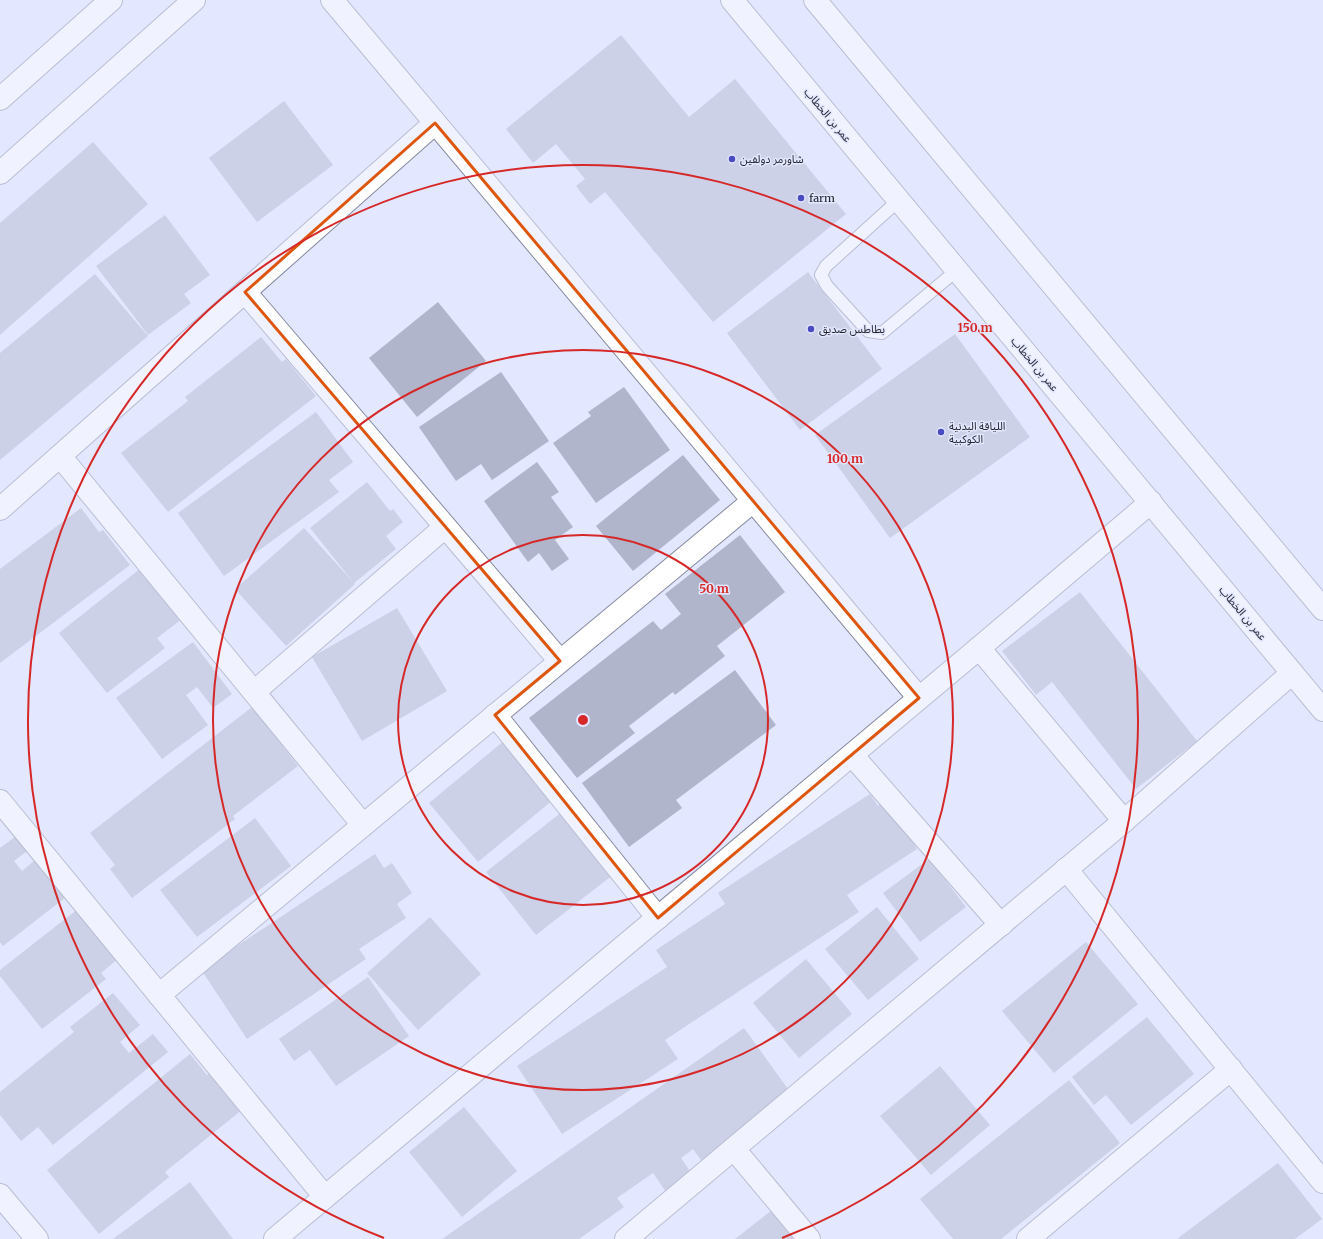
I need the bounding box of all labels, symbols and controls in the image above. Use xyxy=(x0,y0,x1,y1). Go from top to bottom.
street label: عمر بن الخطاب xyxy=(801,85,855,146)
place label: شاورمر دولفين xyxy=(740,152,804,166)
marker: شاورمر دولفين xyxy=(727,154,737,164)
place label: farm xyxy=(809,191,835,205)
marker: farm xyxy=(796,193,806,203)
text: 150 m xyxy=(958,320,993,335)
place label: بطاطس صديق xyxy=(819,322,885,336)
marker: بطاطس صديق xyxy=(806,324,816,334)
street label: عمر بن الخطاب xyxy=(1008,334,1062,395)
place label: اللياقة البدنية الكوكبية xyxy=(949,419,1005,446)
marker: اللياقة البدنية الكوكبية xyxy=(936,427,946,437)
text: 100 m xyxy=(827,451,863,466)
text: 50 m xyxy=(699,581,729,596)
street label: عمر بن الخطاب xyxy=(1216,583,1270,644)
centre of rings xyxy=(576,713,590,727)

